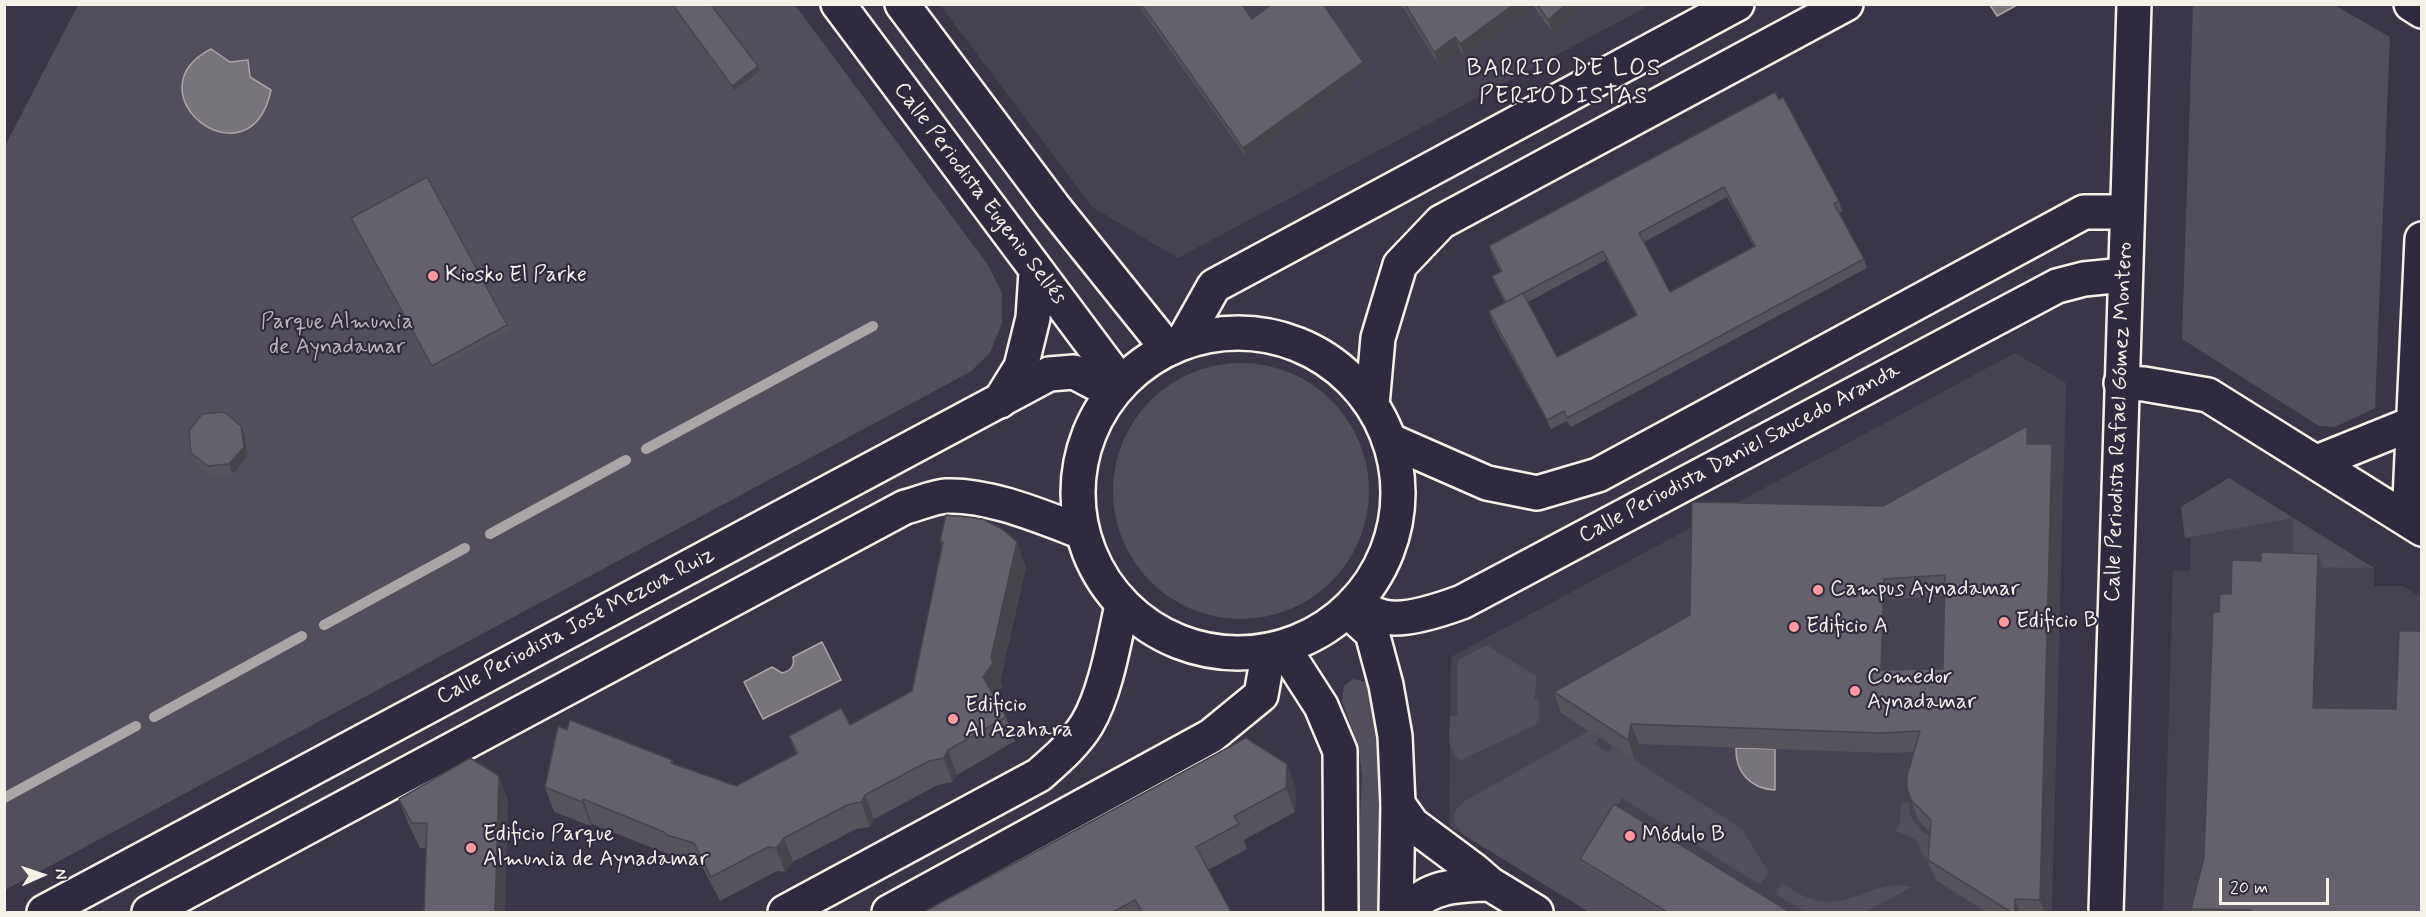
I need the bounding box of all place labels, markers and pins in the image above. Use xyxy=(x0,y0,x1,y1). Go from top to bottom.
place label: Kiosko El Parke xyxy=(445,263,587,289)
marker: Kiosko El Parke xyxy=(426,269,440,283)
place label: Campus Aynadamar xyxy=(1830,577,2020,603)
marker: Campus Aynadamar xyxy=(1811,583,1825,597)
place label: Edificio B xyxy=(2016,609,2098,635)
place label: Edificio A xyxy=(1806,614,1888,640)
marker: Edificio B xyxy=(1997,615,2011,629)
marker: Edificio A xyxy=(1787,620,1801,634)
place label: Comedor Aynadamar xyxy=(1867,665,1976,716)
marker: Comedor Aynadamar xyxy=(1848,684,1862,698)
place label: Edificio Al Azahara xyxy=(965,693,1073,744)
marker: Edificio Al Azahara xyxy=(946,712,960,726)
place label: Edificio Parque Almunia de Aynadamar xyxy=(483,822,709,873)
place label: Módulo B xyxy=(1642,823,1725,849)
marker: Módulo B xyxy=(1623,829,1637,843)
marker: Edificio Parque Almunia de Aynadamar xyxy=(464,841,478,855)

